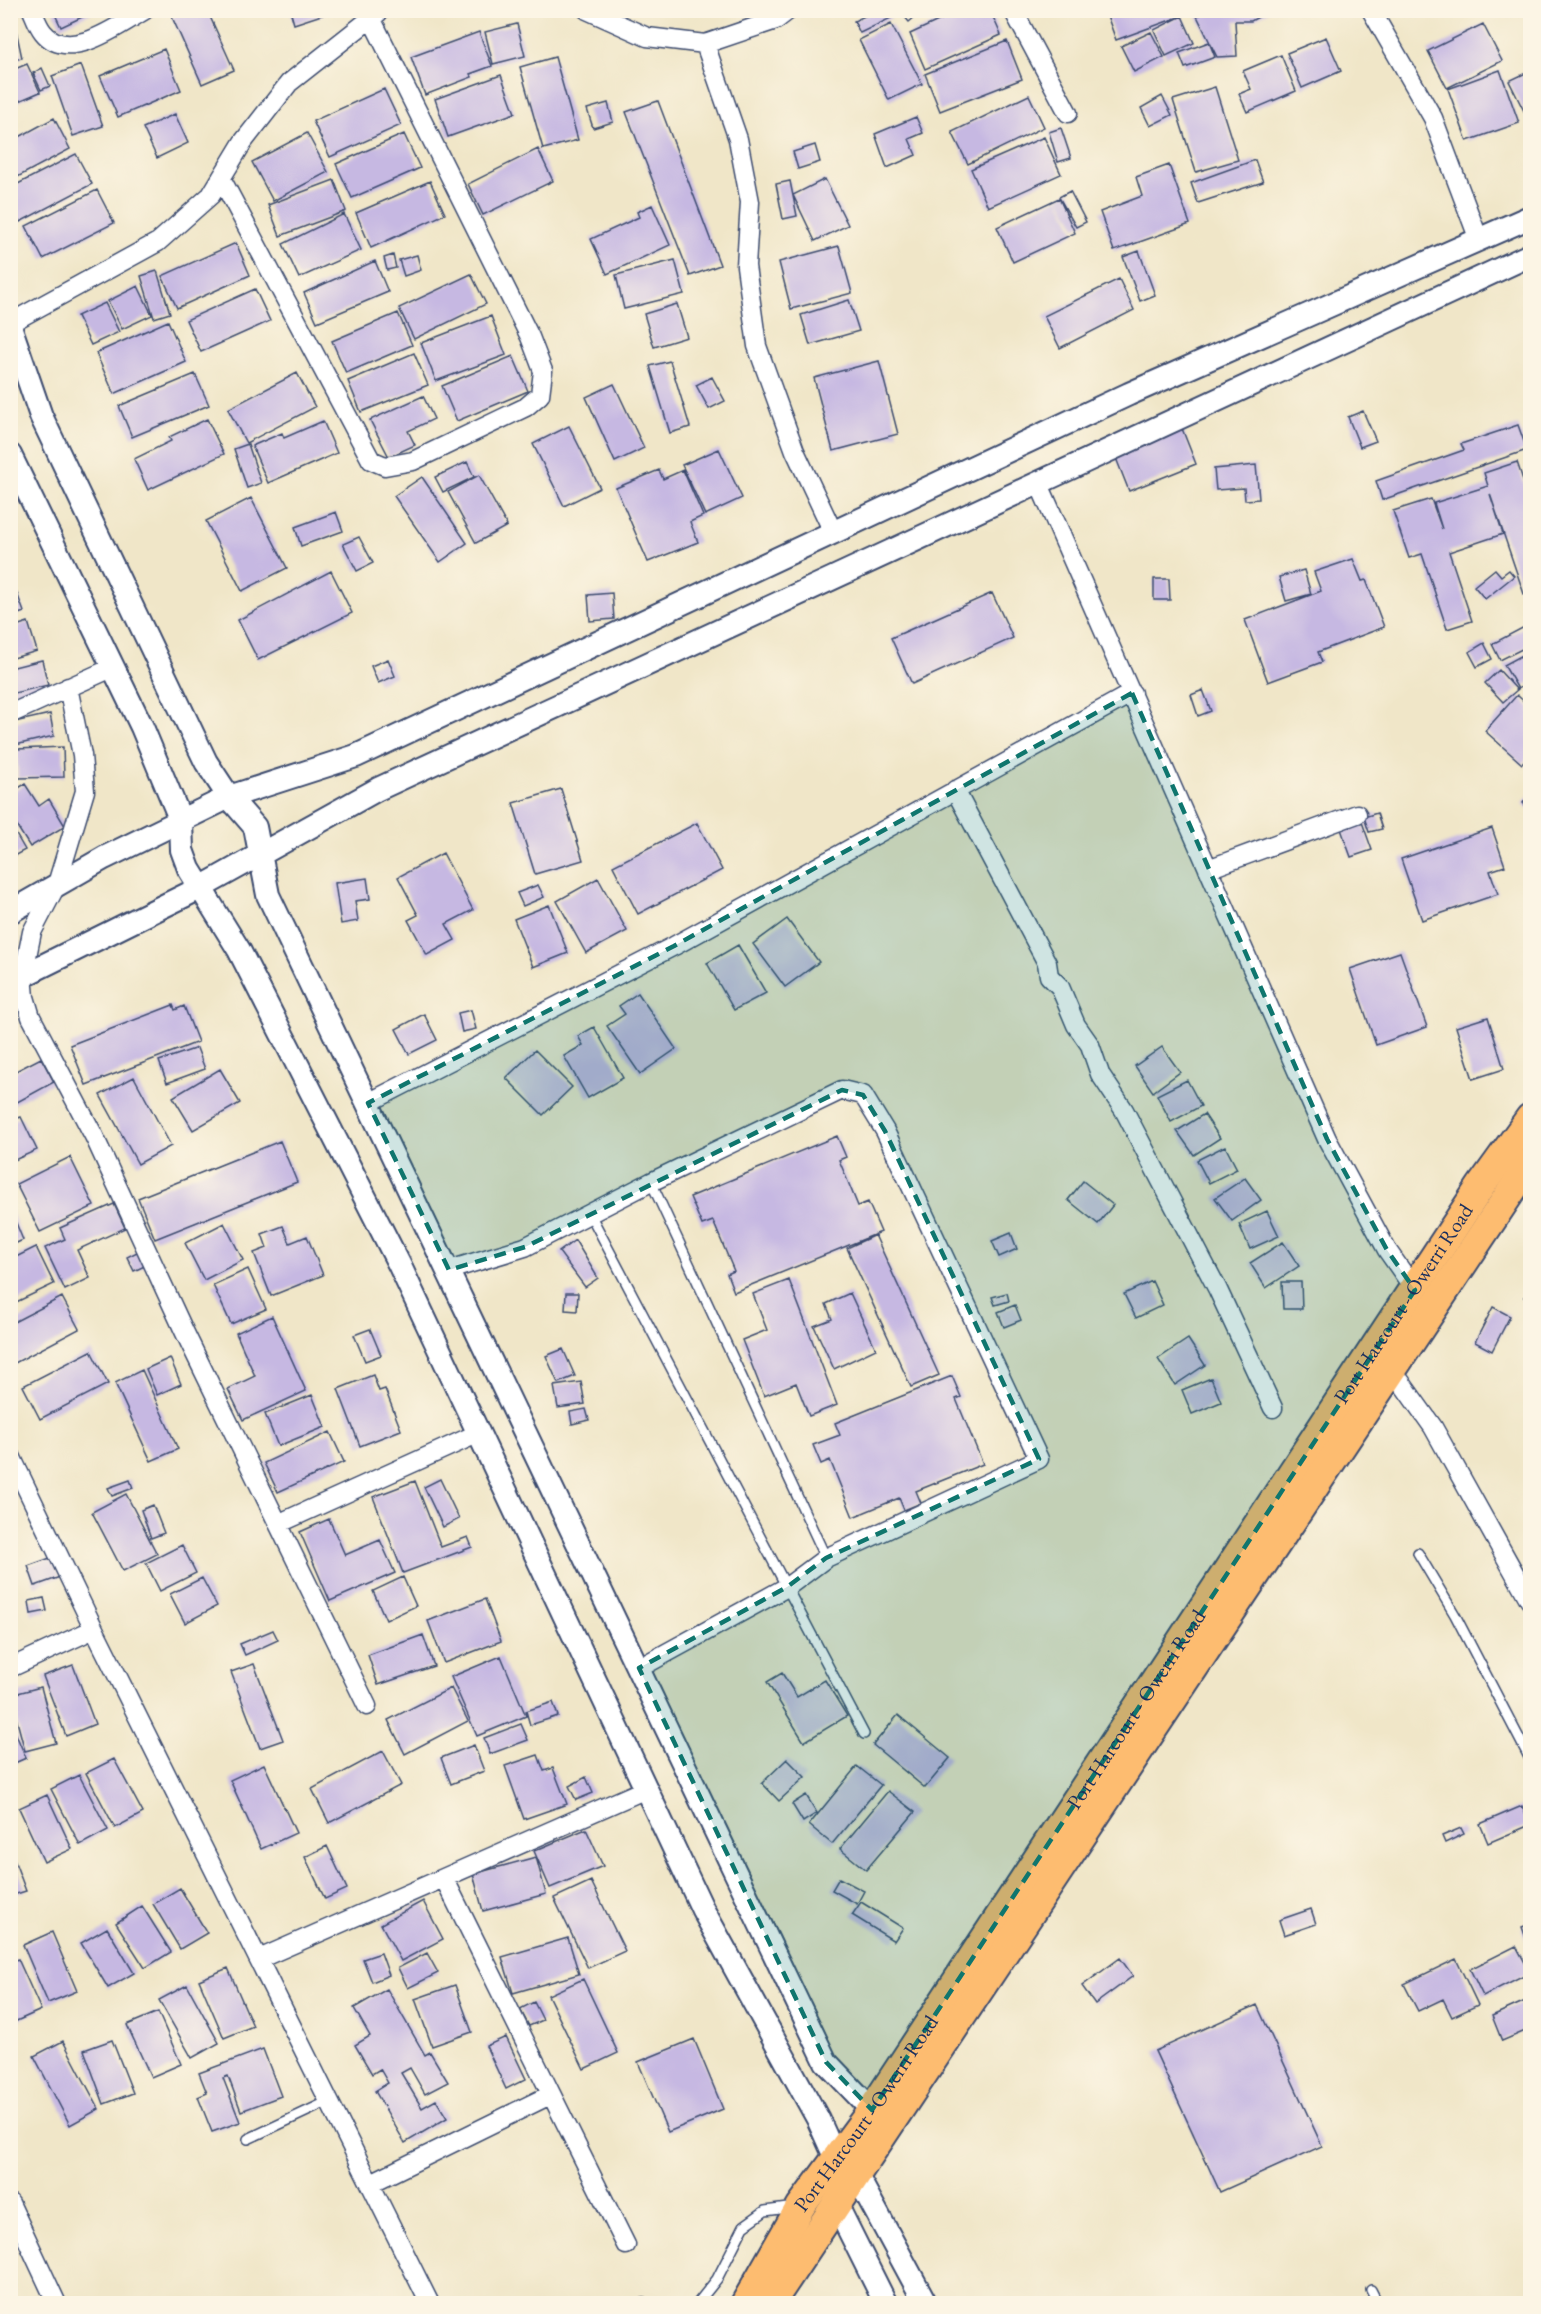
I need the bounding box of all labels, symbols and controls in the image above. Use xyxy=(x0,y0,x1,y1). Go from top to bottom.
street label: Port Harcourt - Owerri Road xyxy=(1327,1198,1479,1409)
street label: Port Harcourt - Owerri Road xyxy=(1060,1604,1211,1814)
street label: Port Harcourt - Owerri Road xyxy=(787,2009,944,2217)

